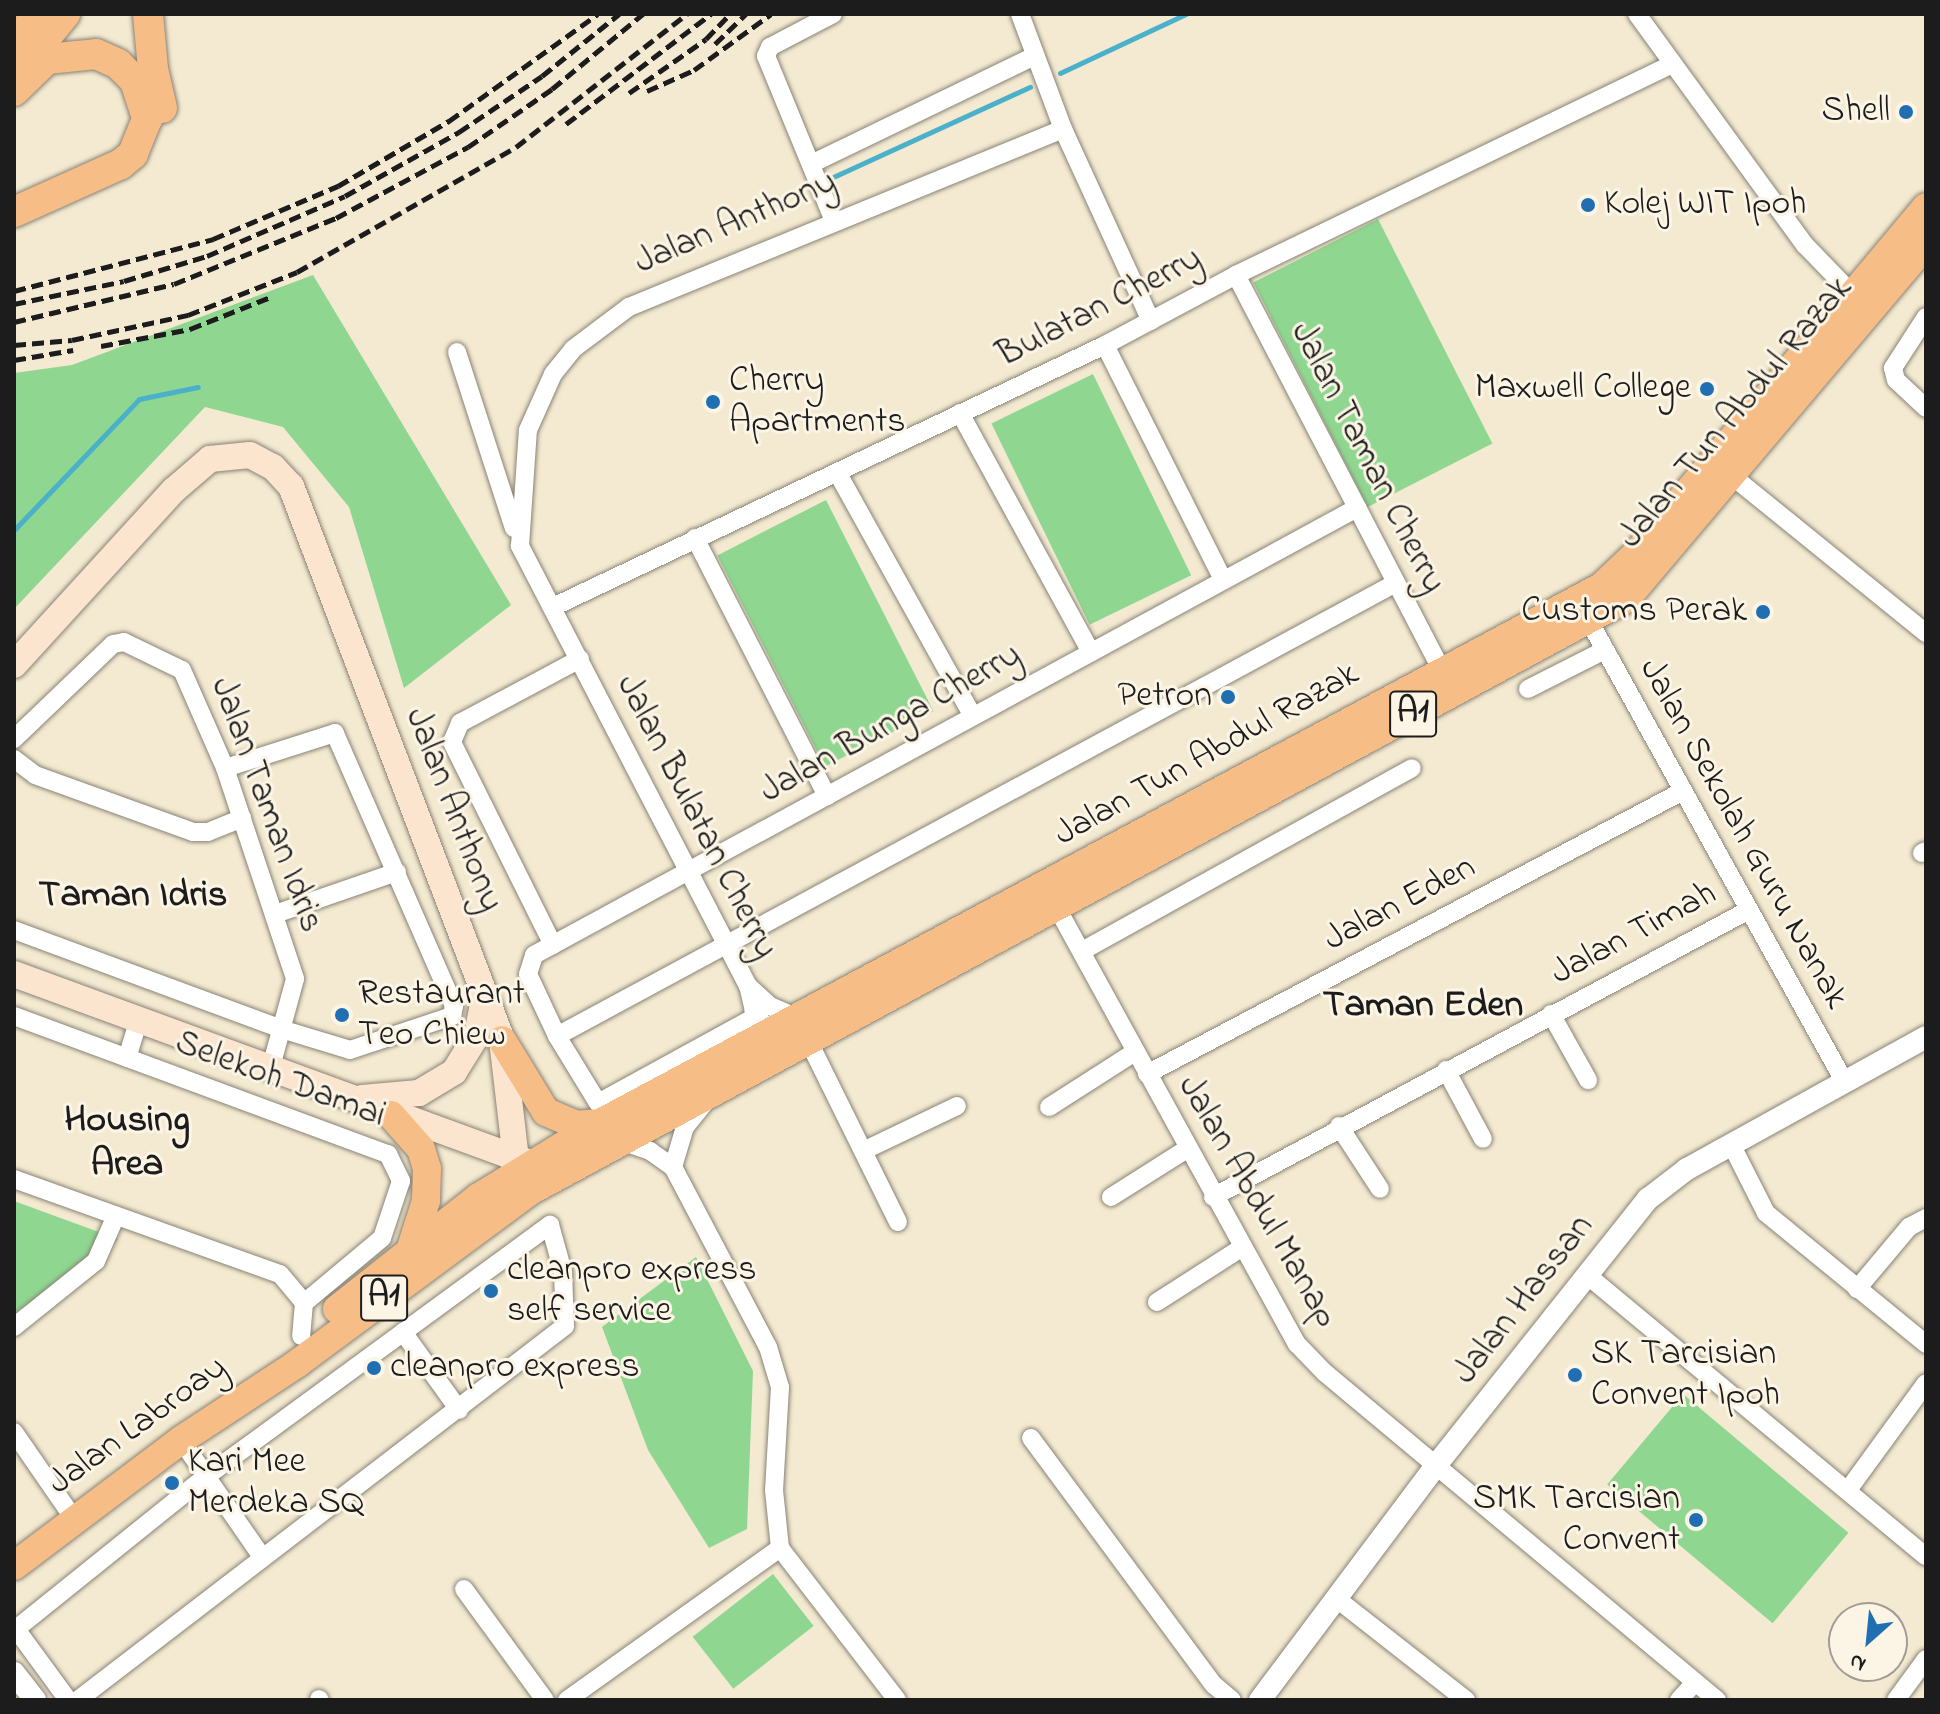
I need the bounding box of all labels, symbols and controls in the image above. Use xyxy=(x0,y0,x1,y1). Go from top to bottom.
place label: Shell xyxy=(1822,90,1890,134)
marker: Shell xyxy=(1897,103,1915,121)
street label: Jalan Anthony xyxy=(629,161,843,285)
place label: Kolej WIT Ipoh xyxy=(1604,183,1806,227)
marker: Kolej WIT Ipoh xyxy=(1579,196,1597,214)
street label: Bulatan Cherry xyxy=(990,238,1210,378)
street label: Jalan Tun Abdul Razak xyxy=(1610,268,1862,558)
street label: Jalan Taman Cherry xyxy=(1280,315,1454,601)
place label: Cherry Apartments xyxy=(729,359,906,444)
place label: Maxwell College xyxy=(1475,367,1691,411)
marker: Maxwell College xyxy=(1698,380,1716,398)
marker: Cherry Apartments xyxy=(704,393,722,411)
place label: Customs Perak xyxy=(1521,590,1747,634)
marker: Customs Perak xyxy=(1754,603,1772,621)
street label: Jalan Bunga Cherry xyxy=(753,634,1029,814)
street label: Jalan Sekolah Guru Nanak xyxy=(1629,651,1857,1017)
street label: Jalan Tun Abdul Razak xyxy=(1047,653,1367,857)
street label: Jalan Bulatan Cherry xyxy=(606,668,786,966)
street label: Jalan Taman Idris xyxy=(200,672,332,938)
place label: Petron xyxy=(1117,675,1212,719)
road number: A1 xyxy=(1389,684,1437,744)
marker: Petron xyxy=(1219,688,1237,706)
street label: Jalan Anthony xyxy=(394,702,512,918)
street label: Jalan Eden xyxy=(1317,846,1483,962)
street label: Jalan Timah xyxy=(1544,872,1724,996)
district label: Taman Idris xyxy=(39,874,227,920)
place label: Restaurant Teo Chiew xyxy=(358,972,525,1057)
district label: Taman Eden xyxy=(1323,984,1523,1030)
marker: Restaurant Teo Chiew xyxy=(333,1006,351,1024)
street label: Selekoh Damai xyxy=(169,1022,391,1138)
street label: Jalan Abdul Manap xyxy=(1167,1068,1347,1336)
district label: Housing Area xyxy=(64,1099,190,1188)
street label: Jalan Hassan xyxy=(1444,1207,1604,1393)
place label: cleanpro express self service xyxy=(507,1248,757,1333)
road number: A1 xyxy=(360,1268,408,1328)
marker: cleanpro express self service xyxy=(482,1282,500,1300)
place label: SK Tarcisian Convent Ipoh xyxy=(1591,1332,1780,1417)
place label: cleanpro express xyxy=(390,1346,640,1390)
street label: Jalan Labroay xyxy=(40,1347,236,1505)
marker: cleanpro express xyxy=(365,1359,383,1377)
marker: SK Tarcisian Convent Ipoh xyxy=(1566,1366,1584,1384)
place label: Kari Mee Merdeka SQ xyxy=(188,1440,364,1525)
marker: Kari Mee Merdeka SQ xyxy=(163,1474,181,1492)
place label: SMK Tarcisian Convent xyxy=(1473,1477,1680,1562)
marker: SMK Tarcisian Convent xyxy=(1687,1511,1705,1529)
north arrow xyxy=(1828,1602,1908,1682)
text: N xyxy=(1844,1644,1872,1679)

